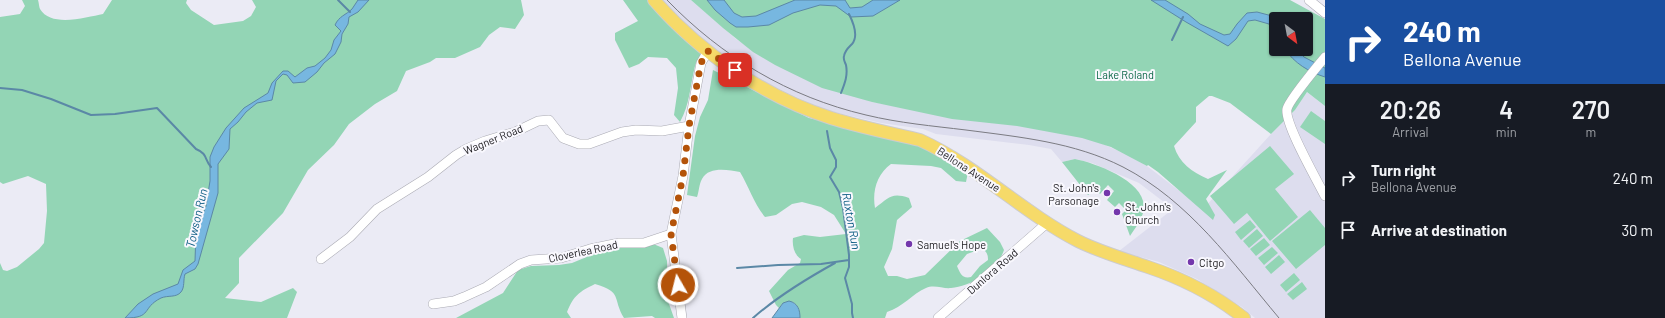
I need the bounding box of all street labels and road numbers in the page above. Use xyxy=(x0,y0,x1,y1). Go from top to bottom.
street label: Wagner Road xyxy=(461,121,525,157)
street label: Bellona Avenue xyxy=(935,144,1003,194)
street label: Cloverlea Road xyxy=(547,237,619,265)
street label: Dunlora Road xyxy=(964,245,1020,297)

